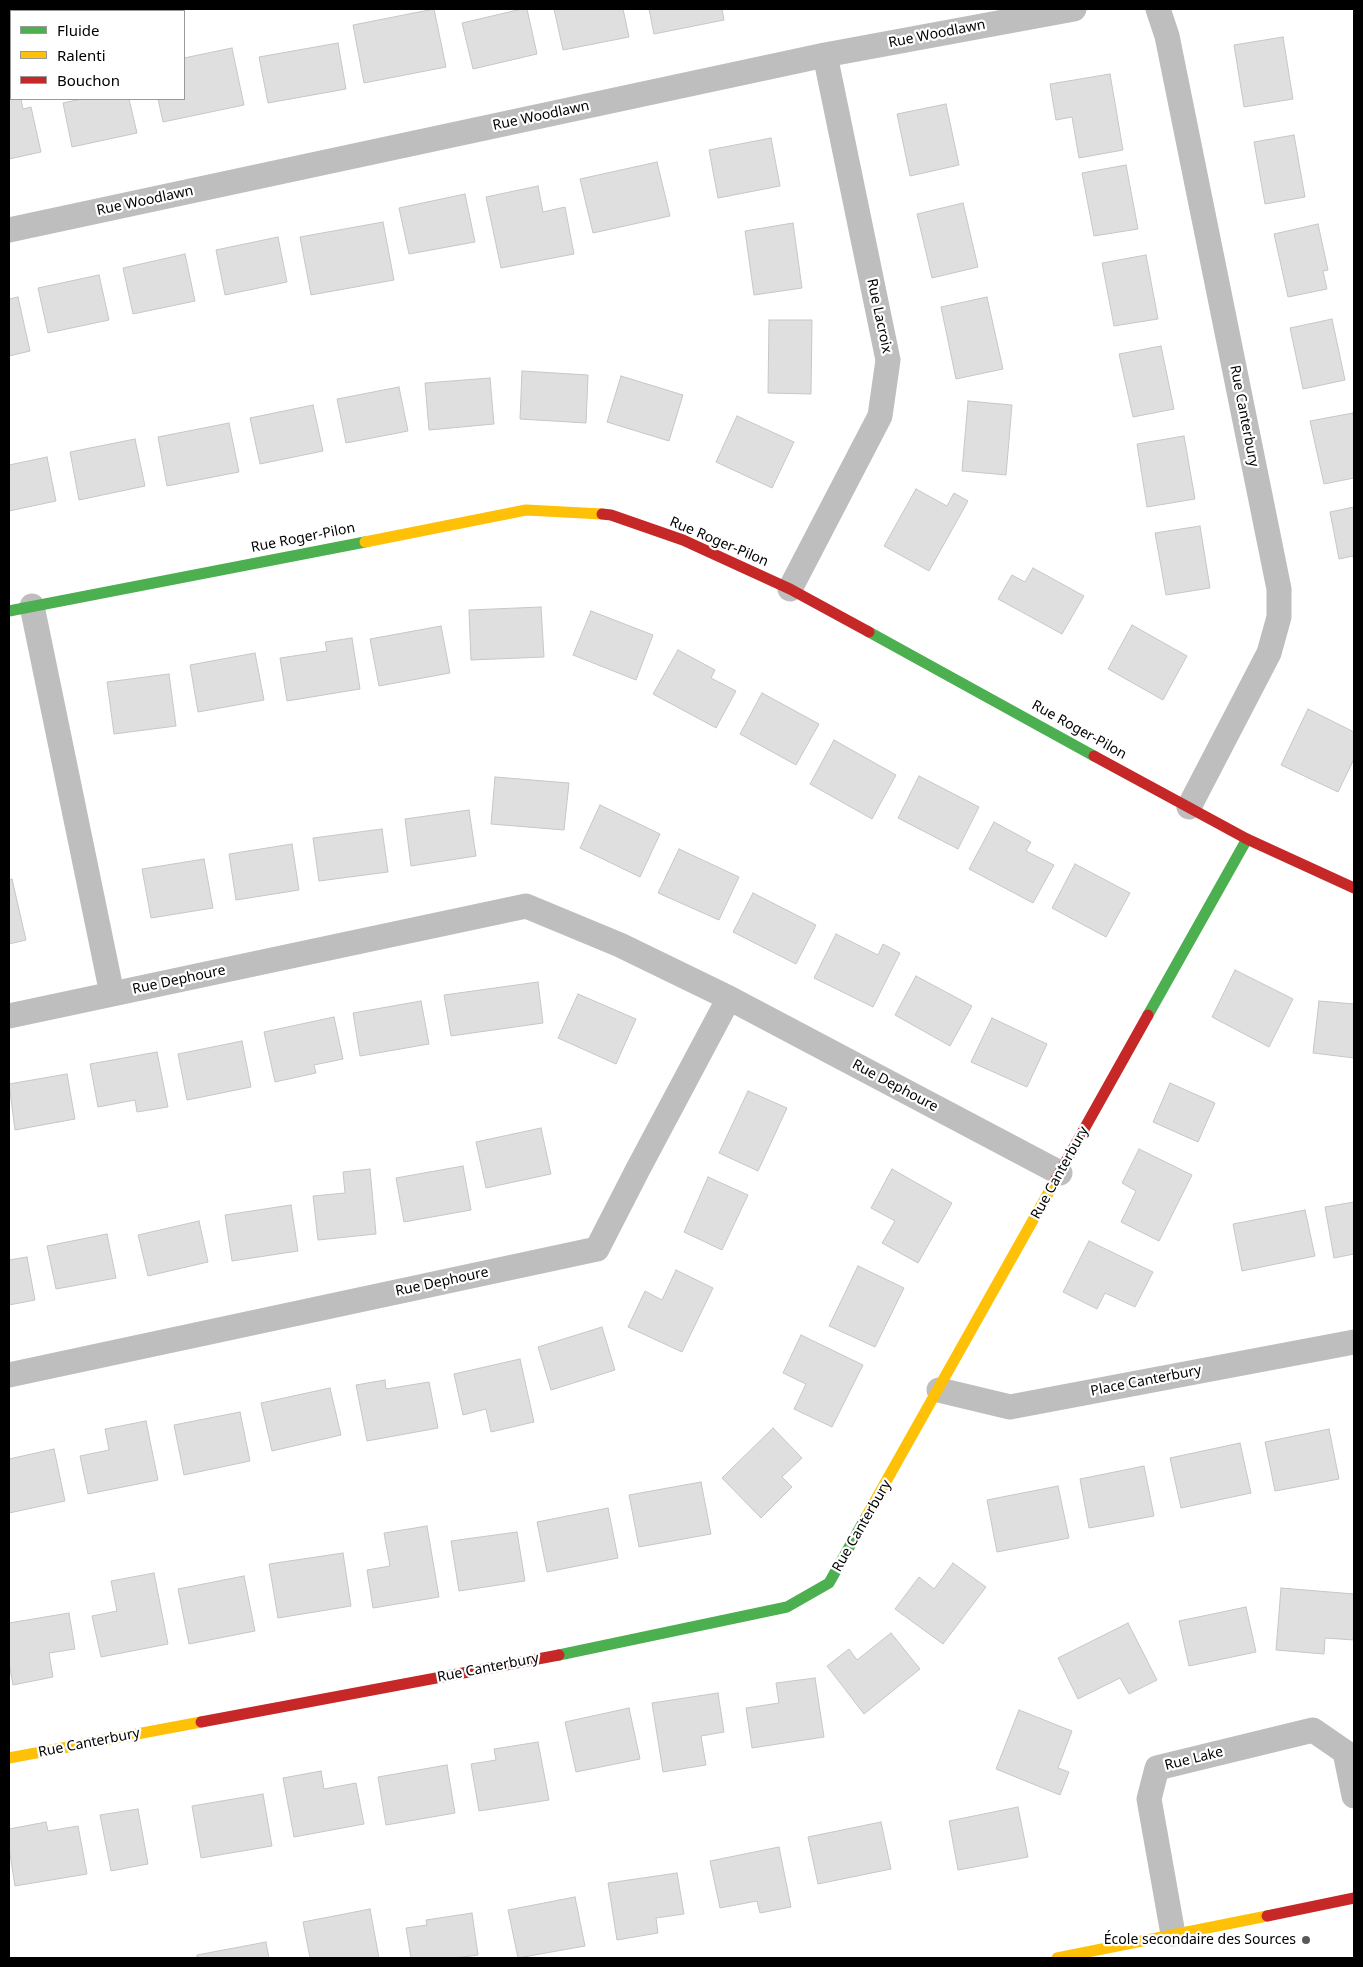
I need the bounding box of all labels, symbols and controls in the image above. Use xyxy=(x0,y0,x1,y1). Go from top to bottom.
legend xyxy=(10,10,185,100)
street label: Rue Woodlawn xyxy=(887,16,987,52)
text: Fluide xyxy=(57,20,99,40)
text: Ralenti xyxy=(57,45,106,65)
text: Bouchon xyxy=(57,70,120,90)
street label: Rue Woodlawn xyxy=(491,98,591,134)
street label: Rue Woodlawn xyxy=(95,183,195,219)
street label: Rue Lacroix xyxy=(863,277,895,355)
street label: Rue Canterbury xyxy=(1226,364,1262,468)
street label: Rue Roger-Pilon xyxy=(667,514,771,570)
street label: Rue Roger-Pilon xyxy=(250,520,356,556)
street label: Rue Roger-Pilon xyxy=(1029,697,1129,763)
street label: Rue Dephoure xyxy=(131,962,227,998)
street label: Rue Dephoure xyxy=(849,1056,941,1116)
street label: Rue Canterbury xyxy=(1028,1124,1092,1222)
street label: Rue Dephoure xyxy=(394,1264,490,1300)
street label: Place Canterbury xyxy=(1089,1362,1203,1400)
street label: Rue Canterbury xyxy=(829,1477,895,1575)
street label: Rue Canterbury xyxy=(436,1650,540,1686)
street label: Rue Canterbury xyxy=(37,1725,141,1761)
street label: Rue Lake xyxy=(1163,1744,1225,1774)
place label: École secondaire des Sources xyxy=(1104,1932,1296,1948)
marker: École secondaire des Sources xyxy=(1300,1934,1312,1946)

